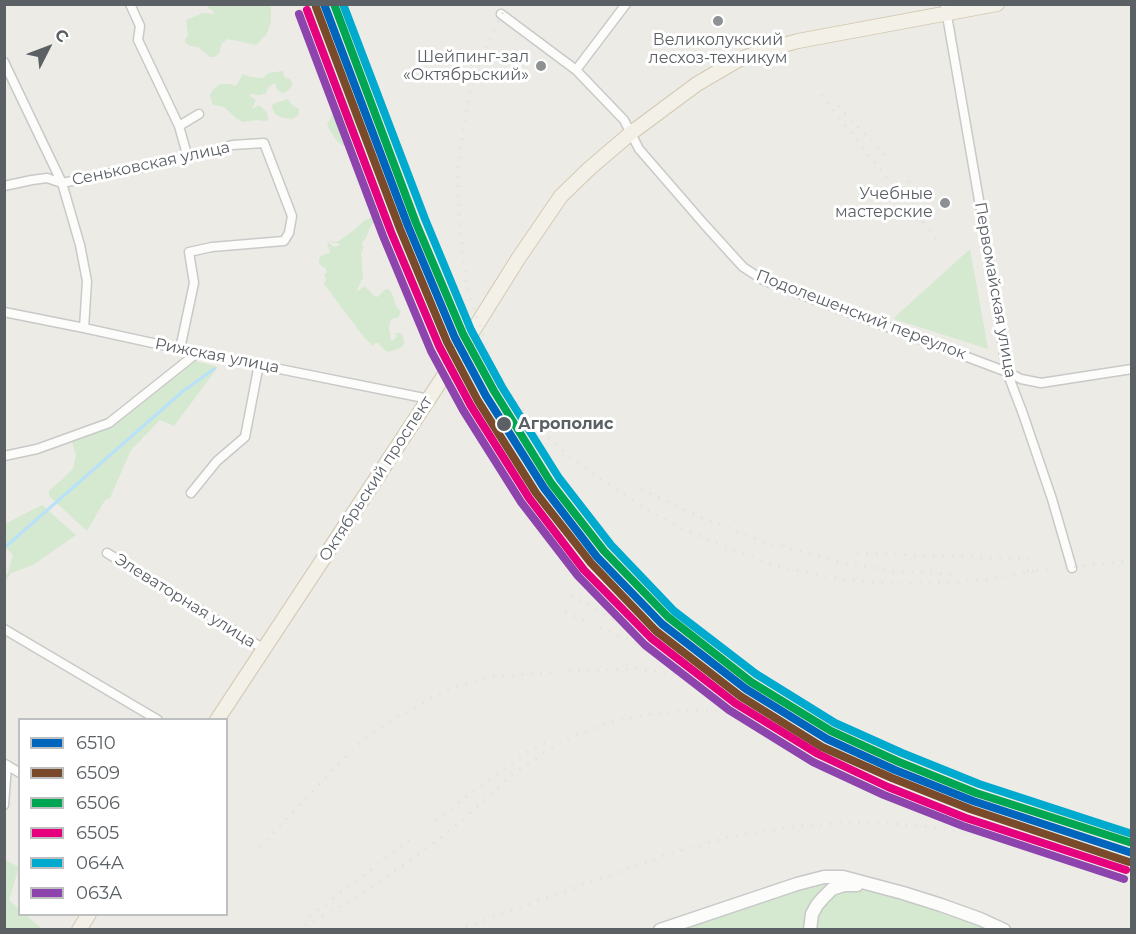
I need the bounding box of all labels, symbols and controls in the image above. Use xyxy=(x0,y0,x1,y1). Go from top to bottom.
marker: Великолукский лесхоз-техникум xyxy=(711,14,725,28)
north arrow xyxy=(18,18,78,78)
text: С xyxy=(51,25,73,46)
place label: Великолукский лесхоз-техникум xyxy=(649,30,787,68)
place label: Шейпинг-зал «Октябрьский» xyxy=(403,47,529,85)
marker: Шейпинг-зал «Октябрьский» xyxy=(534,59,548,73)
street label: Сеньковская улица xyxy=(70,138,232,190)
place label: Учебные мастерские xyxy=(835,184,933,222)
marker: Учебные мастерские xyxy=(938,196,952,210)
street label: Первомайская улица xyxy=(970,201,1020,379)
street label: Подолешенский переулок xyxy=(753,266,969,364)
street label: Рижская улица xyxy=(153,335,281,377)
street label: Октябрьский проспект xyxy=(315,393,437,565)
place label: Агрополис xyxy=(518,414,613,434)
marker: Агрополис xyxy=(495,415,513,433)
street label: Элеваторная улица xyxy=(111,550,259,652)
legend xyxy=(18,718,228,916)
text: 6510 xyxy=(76,732,116,754)
text: 6509 xyxy=(76,762,120,784)
text: 6506 xyxy=(76,792,120,814)
text: 6505 xyxy=(76,822,119,844)
text: 064А xyxy=(76,852,124,874)
text: 063А xyxy=(76,882,122,904)

